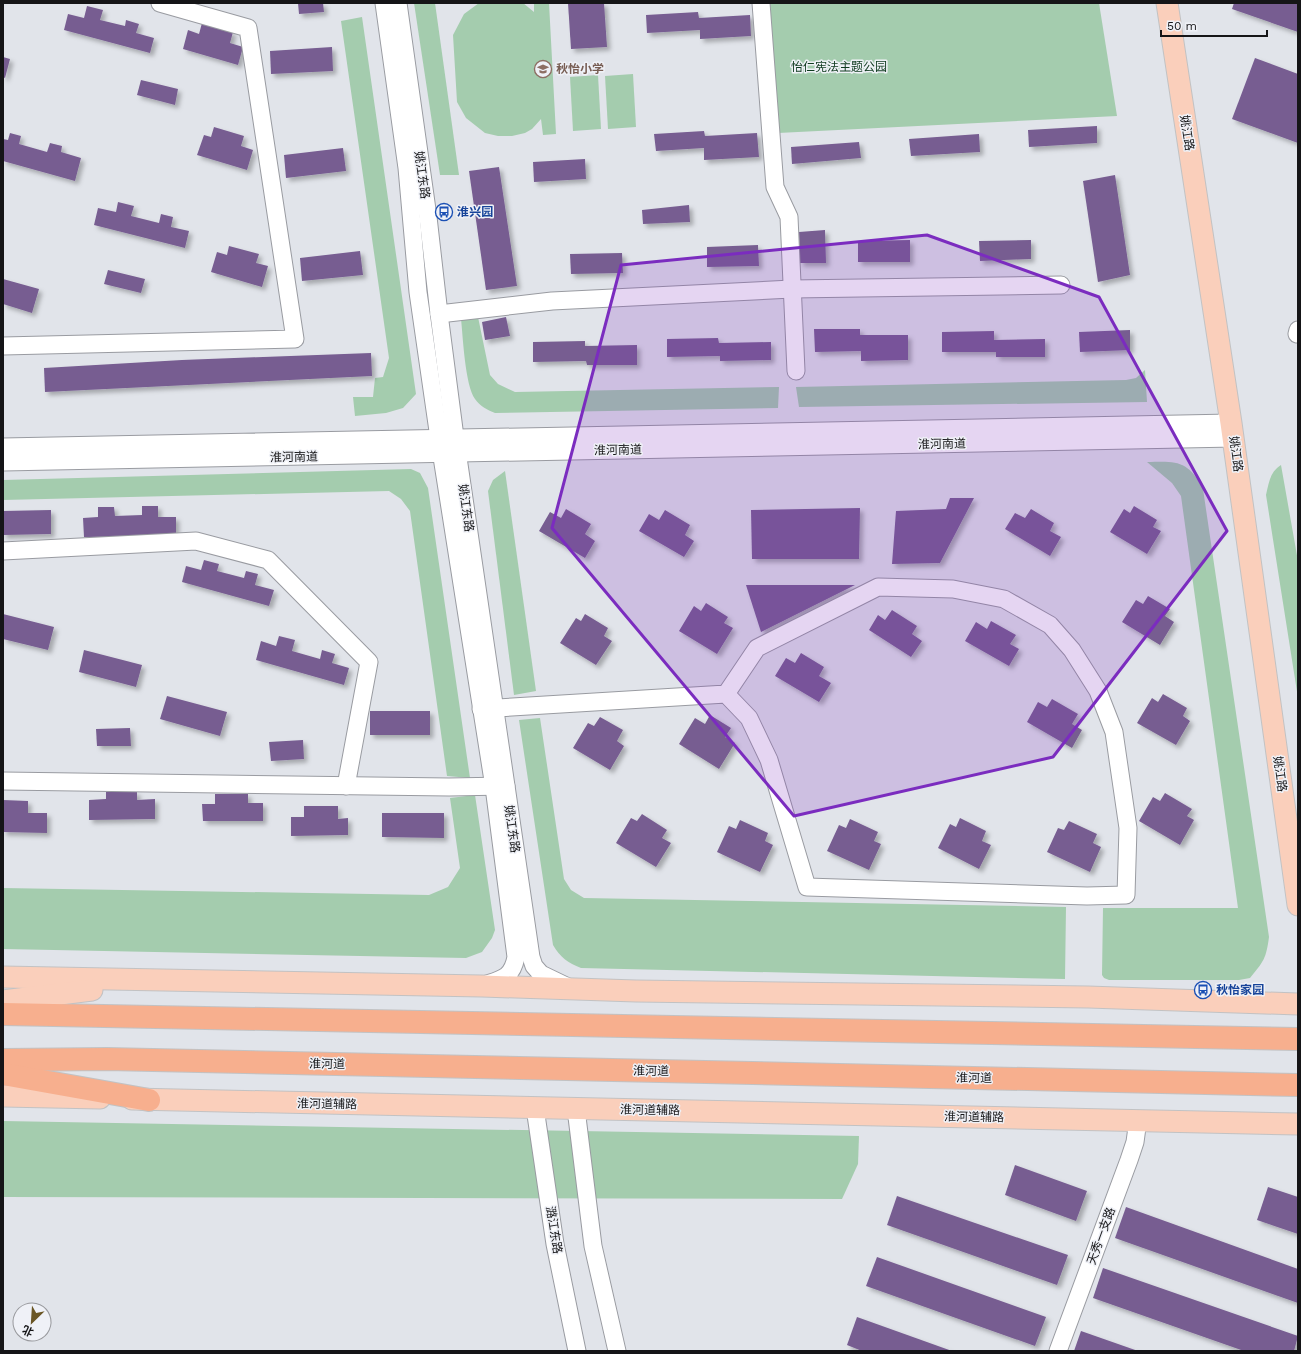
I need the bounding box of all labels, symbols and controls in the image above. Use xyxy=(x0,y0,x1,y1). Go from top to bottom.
scale bar xyxy=(1161,12,1267,38)
text: 50 m xyxy=(1167,19,1197,33)
school or university icon: 秋怡小学 xyxy=(533,59,553,79)
park label: 怡仁宪法主题公园 xyxy=(791,60,887,74)
place label: 秋怡小学 xyxy=(556,62,604,76)
street label: 姚江路 xyxy=(1177,114,1197,152)
street label: 姚江东路 xyxy=(412,150,432,200)
bus stop icon: 淮兴园 xyxy=(434,202,454,222)
place label: 淮兴园 xyxy=(457,205,493,219)
street label: 姚江路 xyxy=(1227,435,1245,473)
street label: 淮河南道 xyxy=(918,437,966,451)
street label: 淮河南道 xyxy=(594,443,642,457)
street label: 淮河南道 xyxy=(270,450,318,464)
street label: 姚江东路 xyxy=(456,483,476,533)
street label: 姚江路 xyxy=(1271,755,1289,793)
street label: 姚江东路 xyxy=(502,804,522,854)
bus stop icon: 秋怡家园 xyxy=(1193,980,1213,1000)
place label: 秋怡家园 xyxy=(1216,983,1264,997)
street label: 淮河道 xyxy=(309,1057,345,1071)
street label: 淮河道 xyxy=(633,1064,669,1078)
street label: 淮河道 xyxy=(956,1071,992,1085)
street label: 淮河道辅路 xyxy=(297,1096,357,1112)
street label: 淮河道辅路 xyxy=(620,1102,680,1118)
street label: 淮河道辅路 xyxy=(944,1109,1004,1125)
street label: 潞江东路 xyxy=(543,1205,565,1255)
street label: 天秀一支路 xyxy=(1084,1205,1118,1267)
north arrow xyxy=(12,1302,52,1342)
text: 北 xyxy=(20,1322,36,1339)

